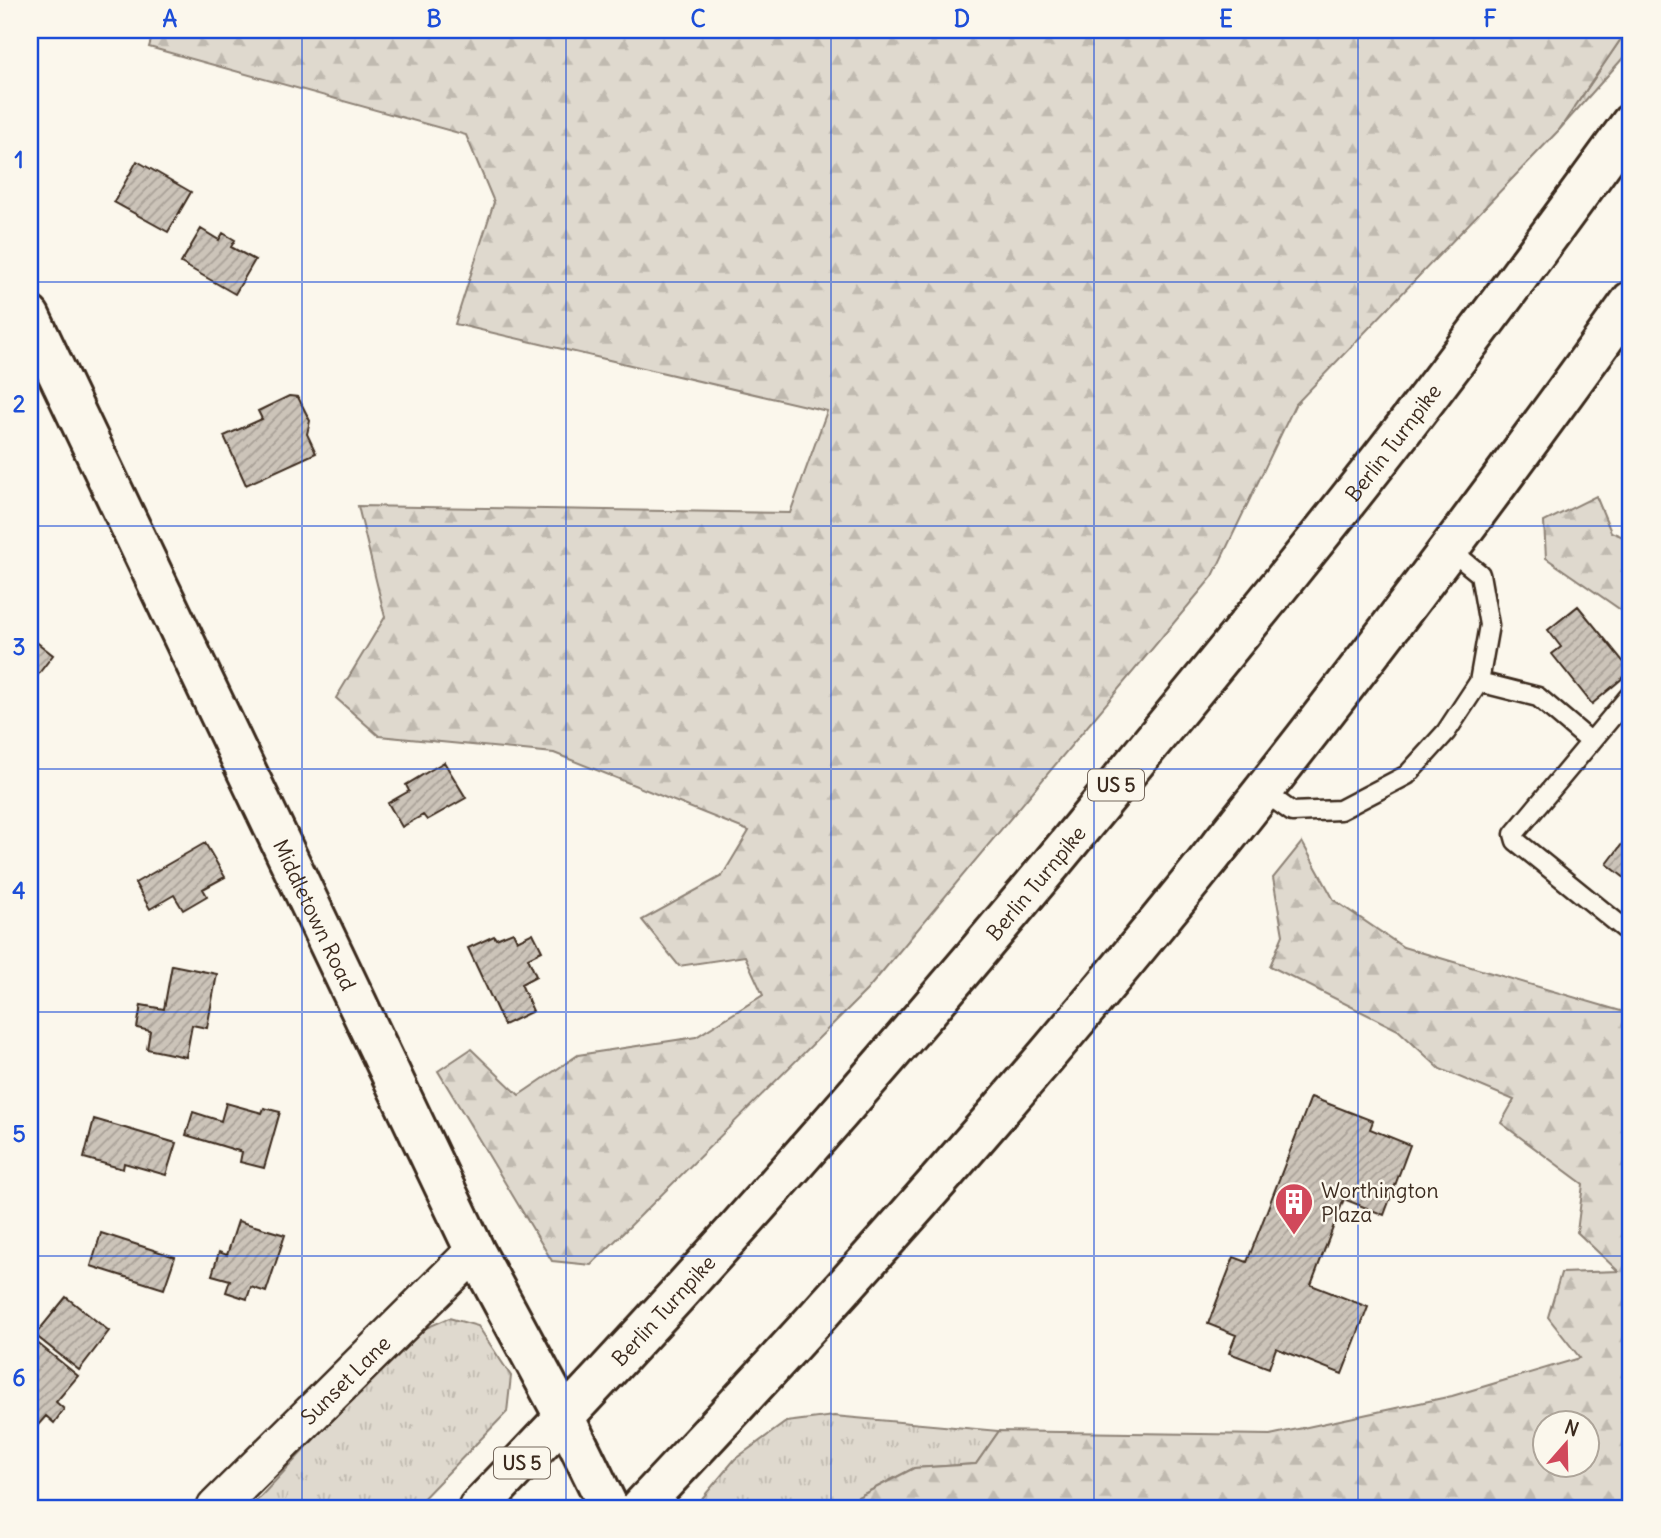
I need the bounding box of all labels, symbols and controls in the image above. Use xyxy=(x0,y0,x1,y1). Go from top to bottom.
text: A xyxy=(163,4,178,33)
text: B xyxy=(426,4,442,33)
text: C xyxy=(690,4,706,33)
text: D xyxy=(954,4,970,33)
text: E xyxy=(1219,4,1233,33)
text: F xyxy=(1483,4,1497,33)
text: 1 xyxy=(14,145,24,174)
street label: Berlin Turnpike xyxy=(1339,378,1447,507)
text: 2 xyxy=(13,389,26,418)
text: 3 xyxy=(12,632,26,661)
road number: US 5 xyxy=(1088,770,1144,800)
street label: Berlin Turnpike xyxy=(980,820,1091,946)
street label: Middletown Road xyxy=(267,835,362,995)
text: 4 xyxy=(12,876,26,905)
text: 5 xyxy=(12,1119,26,1148)
place label: Worthington Plaza xyxy=(1321,1177,1439,1228)
building icon: Worthington Plaza xyxy=(1273,1181,1315,1236)
street label: Berlin Turnpike xyxy=(606,1249,721,1371)
street label: Sunset Lane xyxy=(295,1329,396,1430)
text: 6 xyxy=(12,1363,26,1392)
north arrow xyxy=(1532,1408,1602,1478)
text: N xyxy=(1562,1415,1582,1442)
road number: US 5 xyxy=(494,1448,550,1478)

